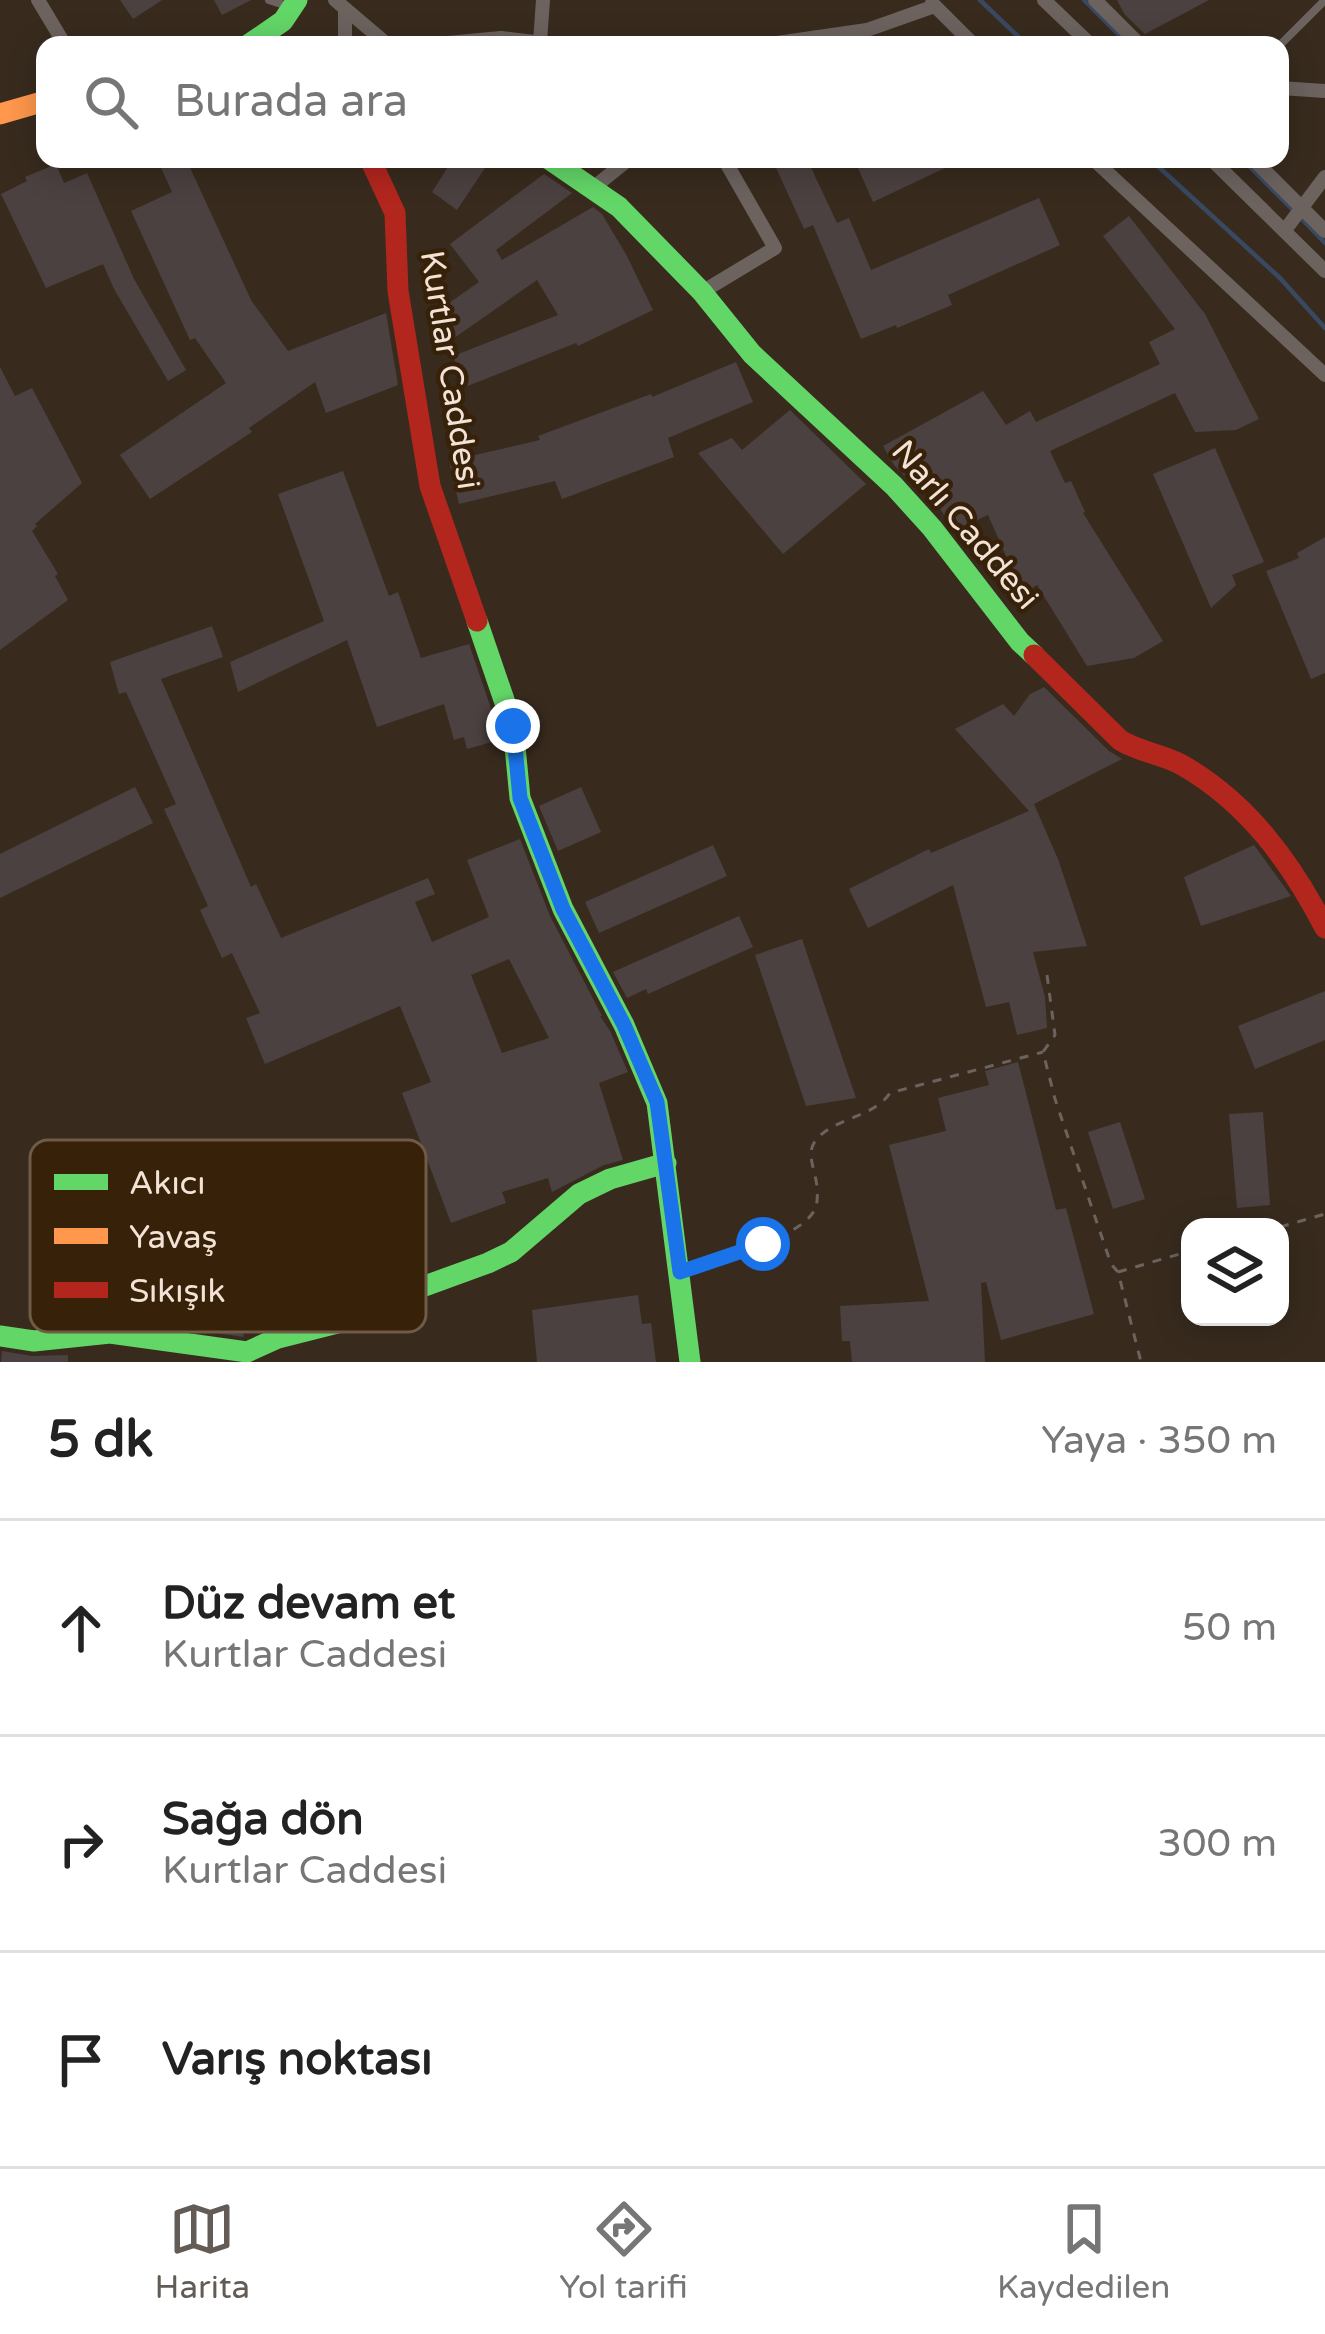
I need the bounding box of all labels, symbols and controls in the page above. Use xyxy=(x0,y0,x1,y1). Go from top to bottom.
search box xyxy=(36,36,1289,168)
icon: search xyxy=(78,69,144,135)
text: Burada ara xyxy=(174,75,408,129)
street label: Kurtlar Caddesi xyxy=(412,248,488,492)
street label: Narlı Caddesi xyxy=(883,433,1047,617)
route end xyxy=(486,699,540,753)
legend xyxy=(30,1140,426,1332)
text: Akıcı xyxy=(129,1164,205,1203)
route start xyxy=(736,1217,790,1271)
text: Yavaş xyxy=(129,1218,217,1257)
map controls xyxy=(1181,1218,1289,1326)
button: layers xyxy=(1181,1218,1289,1326)
text: Sıkışık xyxy=(129,1272,226,1311)
text: 5 dk xyxy=(48,1409,153,1471)
text: Yaya · 350 m xyxy=(1041,1417,1277,1464)
text: Düz devam et xyxy=(162,1577,455,1631)
icon: ahead xyxy=(48,1595,114,1661)
text: 50 m xyxy=(1182,1604,1277,1651)
text: Kurtlar Caddesi xyxy=(162,1631,447,1678)
text: Sağa dön xyxy=(162,1793,364,1847)
icon: right xyxy=(48,1811,114,1877)
text: 300 m xyxy=(1158,1820,1277,1867)
text: Kurtlar Caddesi xyxy=(162,1847,447,1894)
icon: arrive xyxy=(48,2027,114,2093)
text: Varış noktası xyxy=(162,2033,432,2087)
tab: Harita xyxy=(155,2196,250,2307)
tab: Yol tarifi xyxy=(559,2196,688,2307)
tab: Kaydedilen xyxy=(997,2196,1170,2307)

